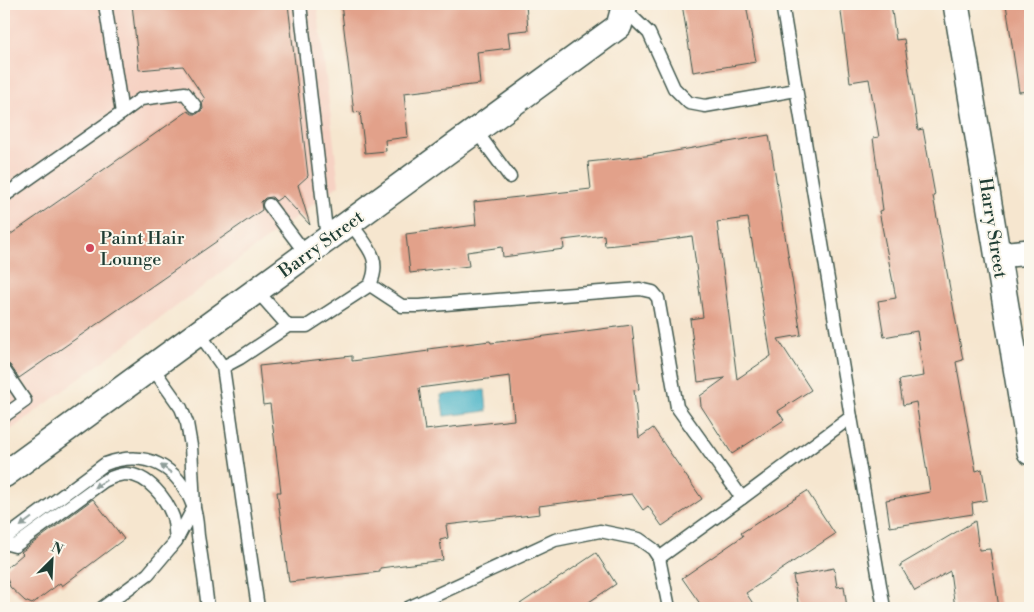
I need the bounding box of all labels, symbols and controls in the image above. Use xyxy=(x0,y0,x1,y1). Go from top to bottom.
street label: Harry Street xyxy=(973,176,1012,281)
street label: Barry Street xyxy=(273,205,369,284)
place label: Paint Hair Lounge xyxy=(100,227,185,271)
marker: Paint Hair Lounge xyxy=(84,242,96,254)
one-way arrow xyxy=(159,464,173,474)
one-way arrow xyxy=(94,479,107,488)
one-way arrow xyxy=(19,517,33,527)
north arrow xyxy=(28,534,78,584)
text: N xyxy=(48,539,66,560)

